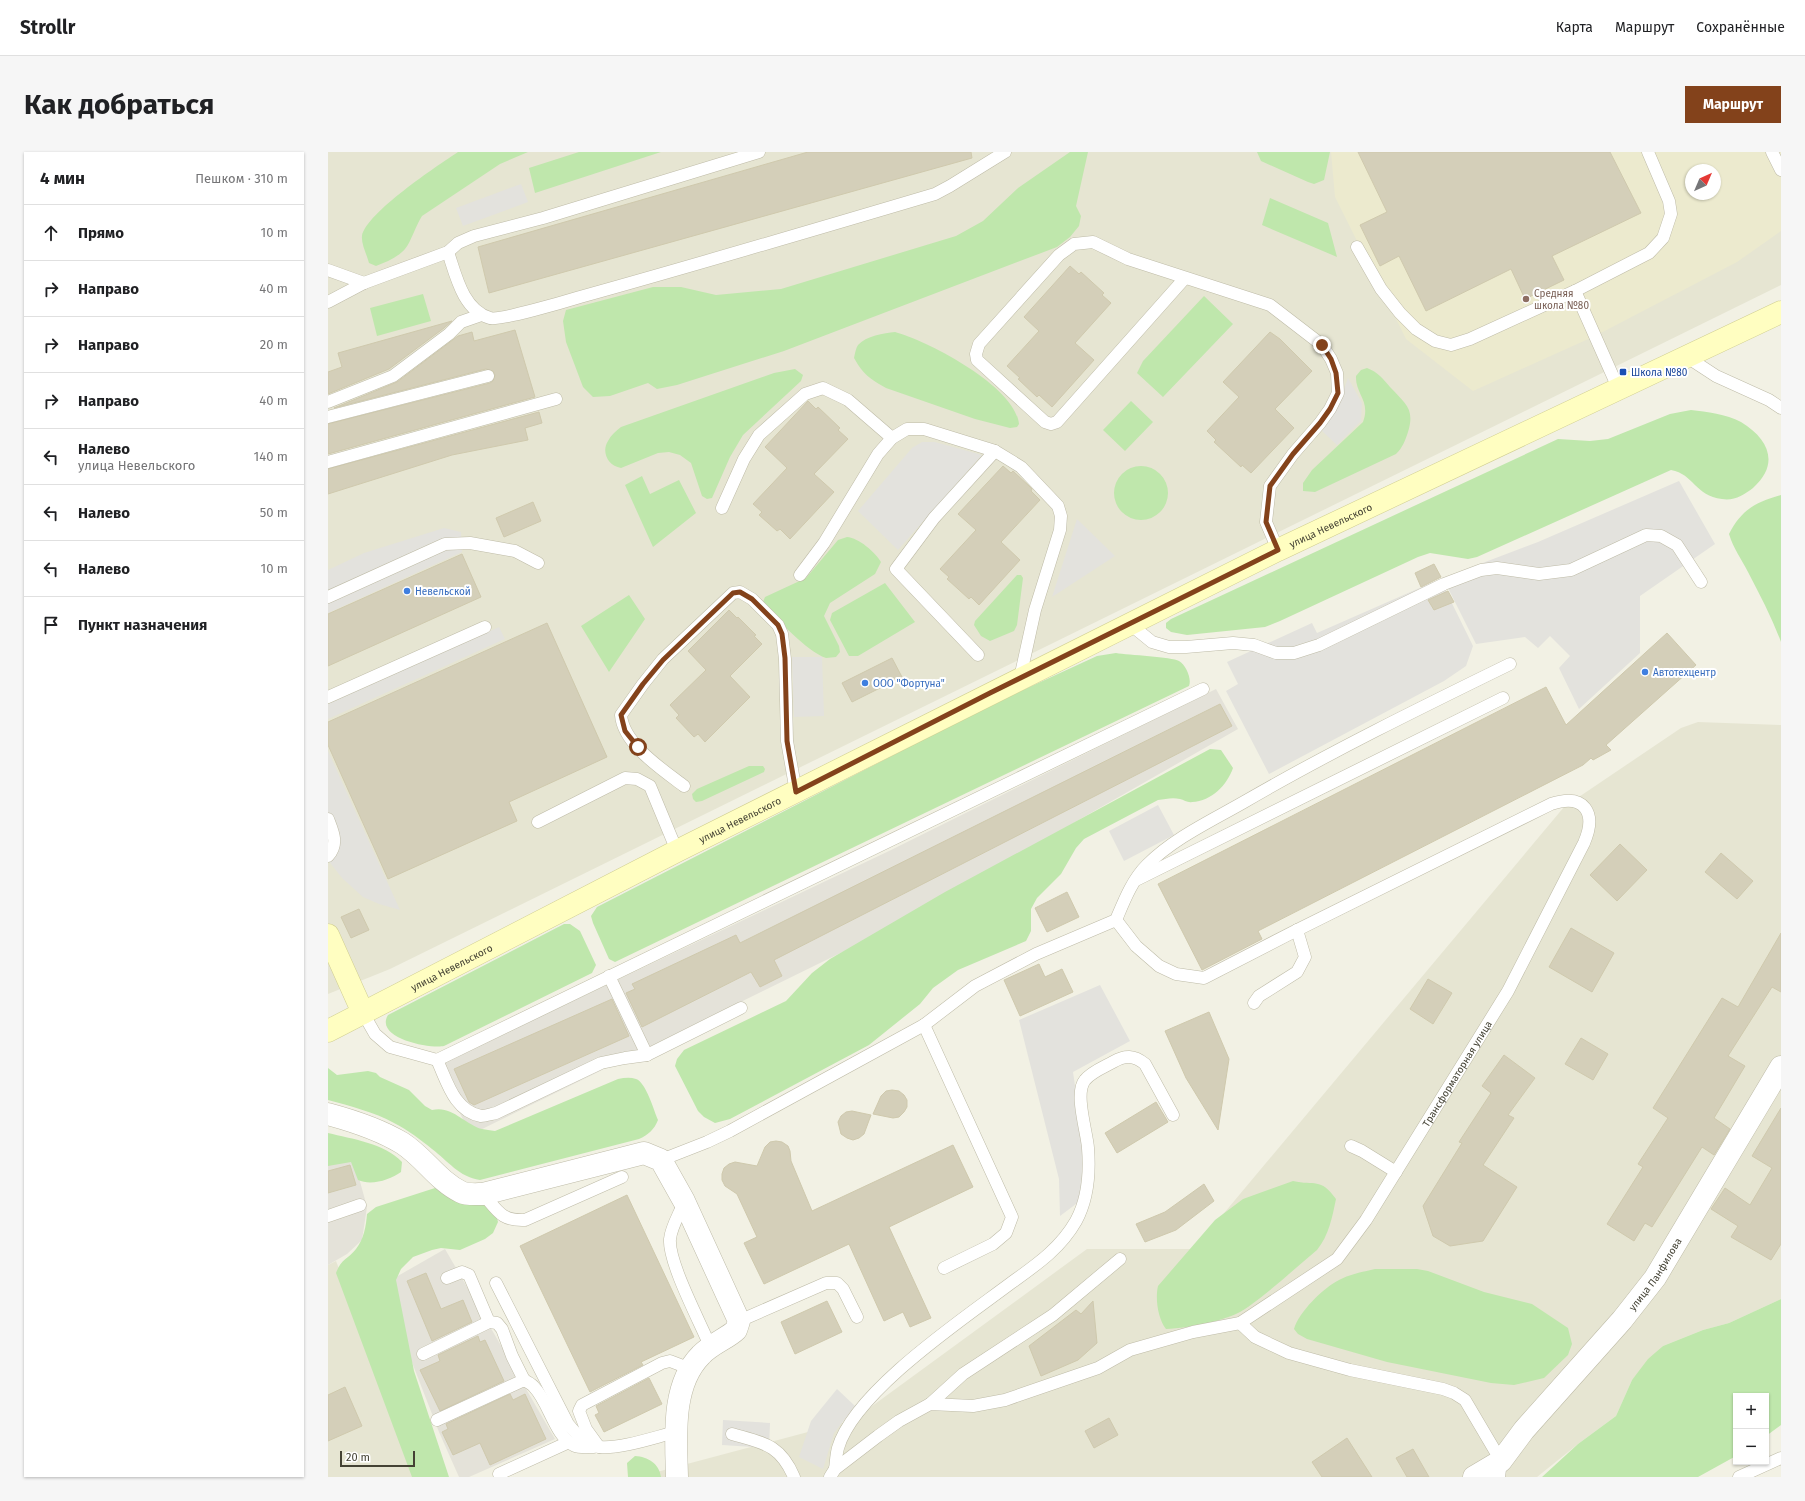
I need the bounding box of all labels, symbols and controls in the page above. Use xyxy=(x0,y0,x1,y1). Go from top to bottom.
text: Strollr xyxy=(20,16,75,39)
text: Карта xyxy=(1556,19,1593,36)
text: Маршрут xyxy=(1615,19,1674,36)
text: Сохранённые xyxy=(1696,19,1785,36)
button: Маршрут xyxy=(1685,86,1781,123)
text: Как добраться xyxy=(24,88,214,121)
north arrow xyxy=(1685,164,1721,200)
text: 4 мин xyxy=(40,168,85,189)
text: Пешком · 310 m xyxy=(195,171,288,186)
icon: ahead xyxy=(40,222,62,244)
text: Прямо xyxy=(78,224,124,242)
text: 10 m xyxy=(261,225,288,240)
icon: right xyxy=(40,278,62,300)
text: Направо xyxy=(78,280,139,298)
text: 40 m xyxy=(259,281,288,296)
place label: Средняя школа №80 xyxy=(1534,288,1589,312)
marker: Средняя школа №80 xyxy=(1521,294,1531,304)
icon: right xyxy=(40,334,62,356)
text: Направо xyxy=(78,336,139,354)
route end xyxy=(1313,336,1331,354)
text: 20 m xyxy=(260,337,288,352)
marker: Школа №80 xyxy=(1618,367,1628,377)
place label: Школа №80 xyxy=(1631,367,1688,379)
icon: right xyxy=(40,390,62,412)
text: Направо xyxy=(78,392,139,410)
text: 40 m xyxy=(259,393,288,408)
text: Налево xyxy=(78,440,130,458)
icon: left xyxy=(40,446,62,468)
text: 140 m xyxy=(254,449,288,464)
text: улица Невельского xyxy=(78,458,195,473)
street label: улица Невельского xyxy=(1288,501,1375,551)
icon: left xyxy=(40,502,62,524)
text: Налево xyxy=(78,504,130,522)
text: 50 m xyxy=(260,505,288,520)
icon: left xyxy=(40,558,62,580)
text: Налево xyxy=(78,560,130,578)
text: 10 m xyxy=(261,561,288,576)
marker: Невельской xyxy=(402,586,412,596)
place label: Невельской xyxy=(415,586,471,598)
icon: arrive xyxy=(40,614,62,636)
text: Пункт назначения xyxy=(78,616,207,634)
marker: Автотехцентр xyxy=(1640,667,1650,677)
place label: Автотехцентр xyxy=(1653,667,1716,679)
marker: ООО "Фортуна" xyxy=(860,678,870,688)
place label: ООО "Фортуна" xyxy=(873,678,945,690)
route start xyxy=(629,738,647,756)
street label: улица Невельского xyxy=(697,795,784,846)
street label: улица Невельского xyxy=(409,942,495,994)
street label: Трансформаторная улица xyxy=(1420,1019,1495,1129)
street label: улица Панфилова xyxy=(1627,1236,1685,1313)
map controls xyxy=(1733,1393,1769,1465)
button: + xyxy=(1733,1393,1769,1429)
button: − xyxy=(1733,1429,1769,1465)
scale bar xyxy=(340,1449,415,1468)
text: 20 m xyxy=(346,1451,370,1464)

